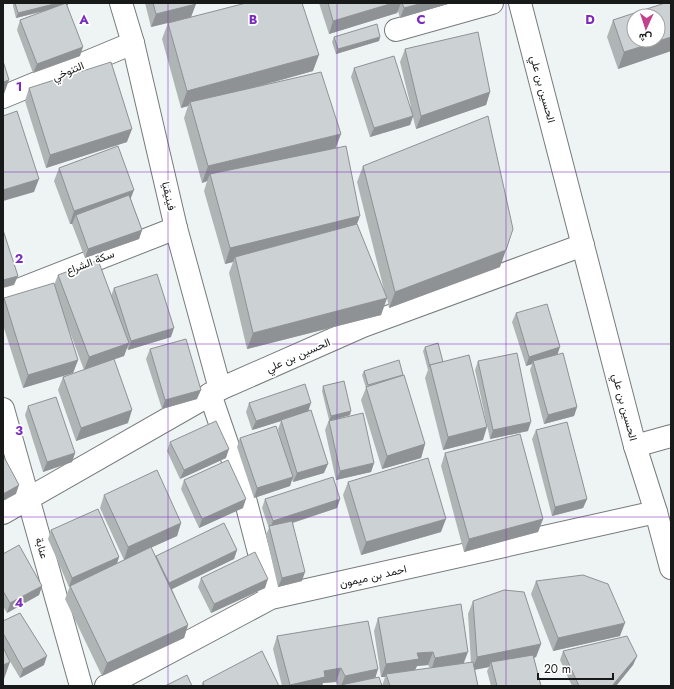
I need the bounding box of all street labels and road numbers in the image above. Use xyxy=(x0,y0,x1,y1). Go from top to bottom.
street label: الحسين بن علي xyxy=(524,54,560,125)
street label: التنوخي xyxy=(50,57,87,87)
street label: فينيقيا xyxy=(158,180,180,212)
street label: سكة الشراع xyxy=(63,245,117,279)
street label: الحسين بن علي xyxy=(263,334,334,378)
street label: الحسين بن علي xyxy=(606,372,642,443)
street label: عنابة xyxy=(31,536,53,561)
street label: احمد بن ميمون xyxy=(338,561,408,591)

